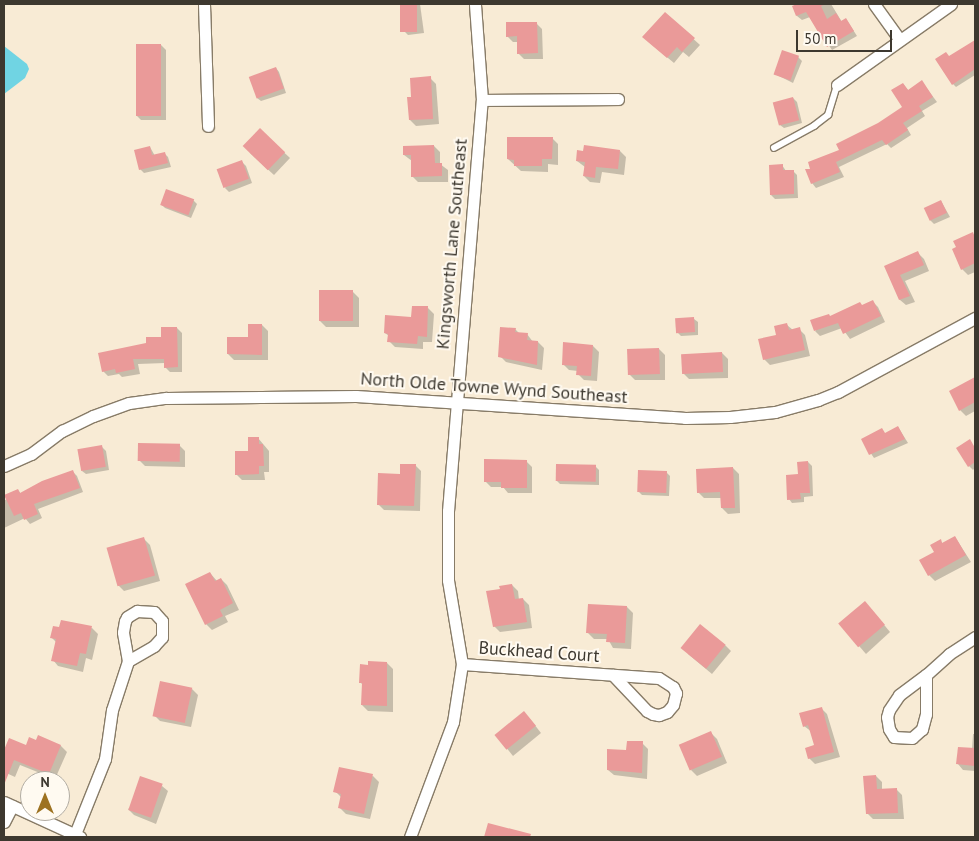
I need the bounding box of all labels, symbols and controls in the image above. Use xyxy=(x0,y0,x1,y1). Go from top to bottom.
scale bar xyxy=(799,20,895,52)
text: 50 m xyxy=(804,29,837,48)
street label: Kingsworth Lane Southeast xyxy=(432,138,472,350)
street label: North Olde Towne Wynd Southeast xyxy=(359,368,629,408)
street label: Buckhead Court xyxy=(478,637,600,667)
north arrow xyxy=(20,771,70,821)
text: N xyxy=(40,773,50,791)

